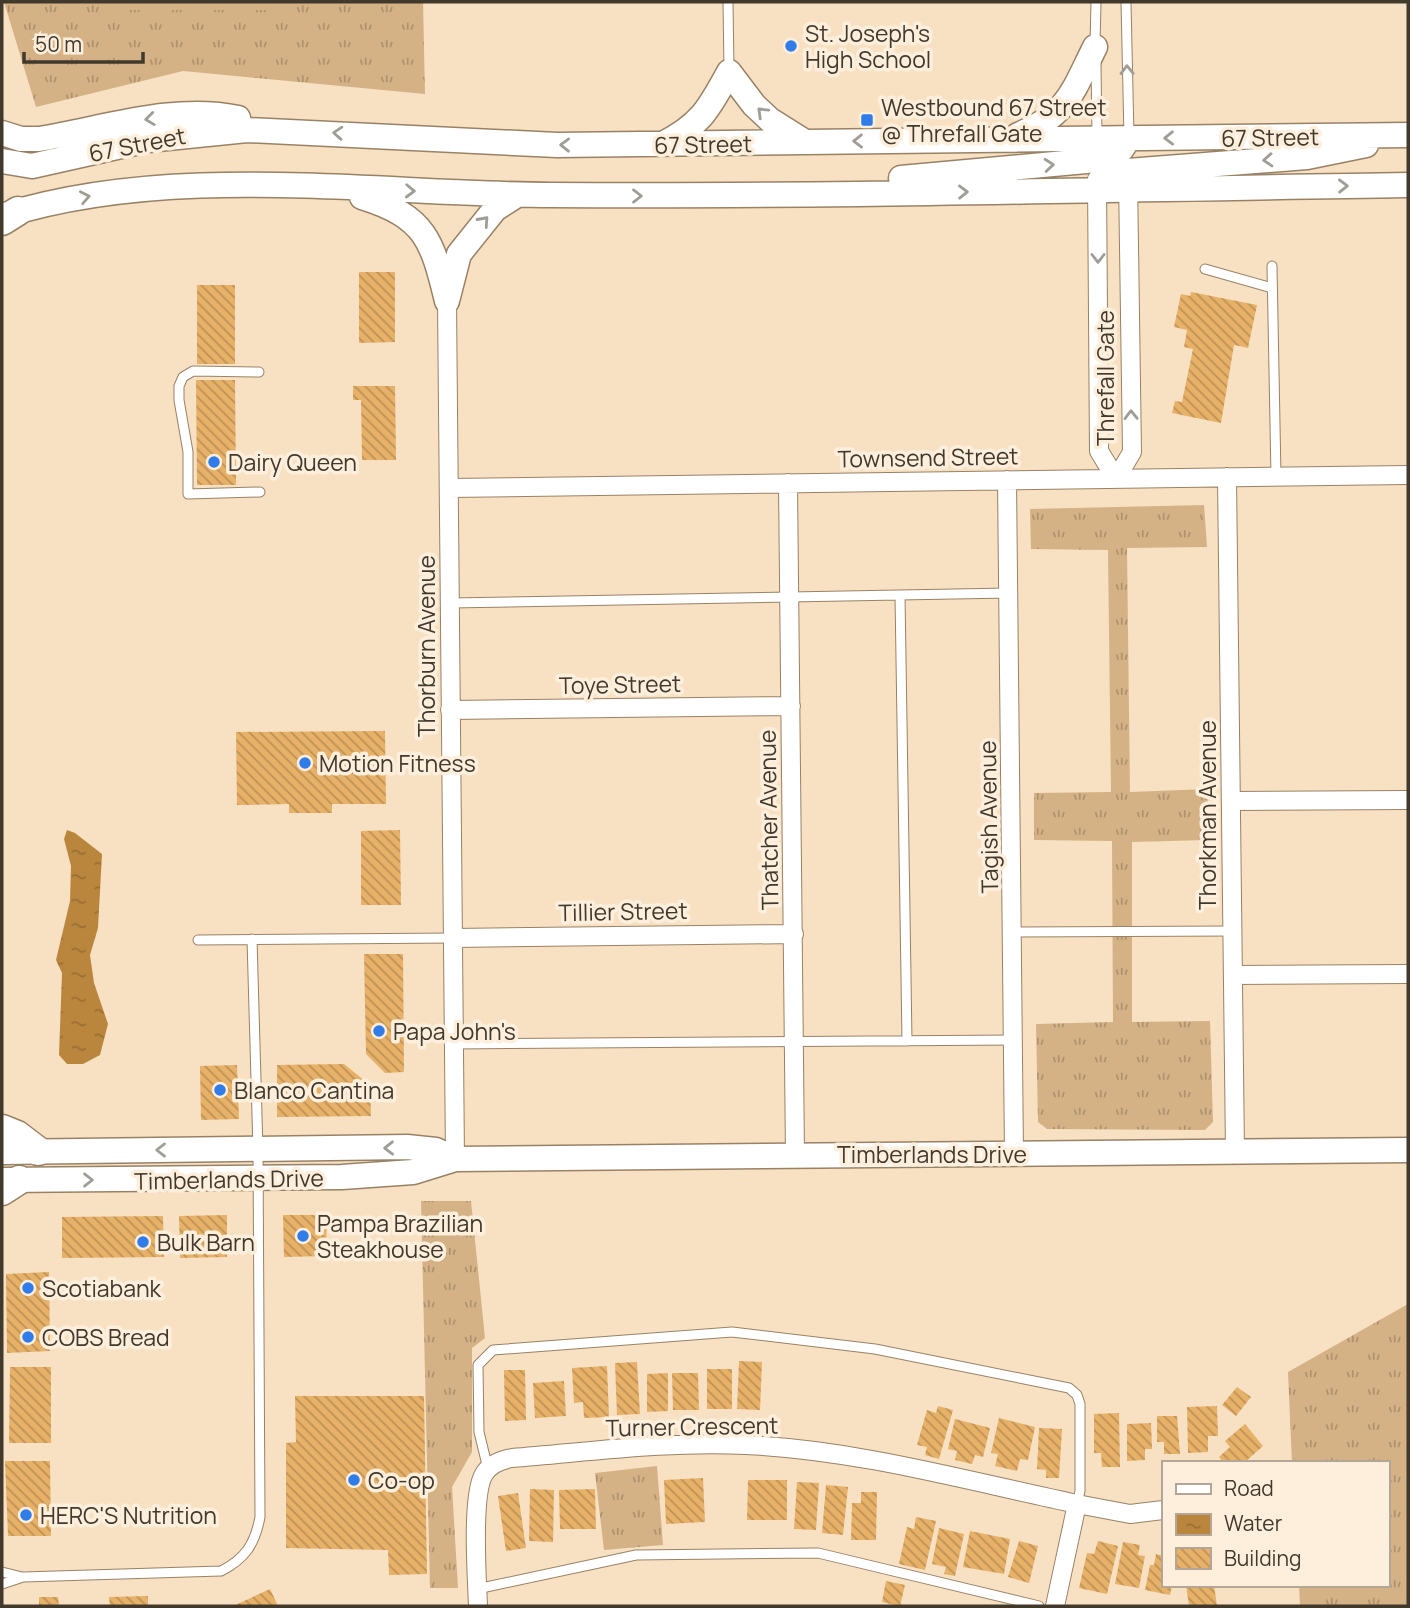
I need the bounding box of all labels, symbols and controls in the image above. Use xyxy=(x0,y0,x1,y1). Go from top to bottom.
place label: St. Joseph's High School xyxy=(805,17,931,75)
scale bar xyxy=(24,21,144,65)
text: 50 m xyxy=(35,30,82,58)
marker: St. Joseph's High School xyxy=(783,38,799,54)
one-way arrow xyxy=(1120,64,1135,75)
place label: Westbound 67 Street @ Threfall Gate xyxy=(881,91,1107,149)
one-way arrow xyxy=(757,108,770,121)
one-way arrow xyxy=(144,112,156,127)
marker: Westbound 67 Street @ Threfall Gate xyxy=(859,112,875,128)
street label: 67 Street xyxy=(86,119,188,169)
street label: 67 Street xyxy=(1221,120,1319,154)
one-way arrow xyxy=(332,126,343,141)
street label: 67 Street xyxy=(654,127,752,161)
one-way arrow xyxy=(1163,130,1173,146)
one-way arrow xyxy=(852,134,863,149)
one-way arrow xyxy=(559,137,570,153)
one-way arrow xyxy=(1262,152,1273,167)
one-way arrow xyxy=(1043,157,1055,172)
one-way arrow xyxy=(1338,178,1349,193)
one-way arrow xyxy=(405,184,416,199)
one-way arrow xyxy=(958,184,969,200)
one-way arrow xyxy=(632,188,643,203)
one-way arrow xyxy=(79,191,91,206)
one-way arrow xyxy=(476,216,489,229)
one-way arrow xyxy=(1090,253,1106,264)
street label: Threfall Gate xyxy=(1089,310,1121,446)
one-way arrow xyxy=(1124,409,1139,420)
street label: Townsend Street xyxy=(837,439,1019,475)
place label: Dairy Queen xyxy=(228,446,357,478)
marker: Dairy Queen xyxy=(206,454,222,470)
street label: Thorburn Avenue xyxy=(410,555,442,737)
street label: Toye Street xyxy=(559,667,681,701)
street label: Thorkman Avenue xyxy=(1191,720,1223,910)
street label: Thatcher Avenue xyxy=(750,730,786,910)
street label: Tagish Avenue xyxy=(971,740,1005,894)
place label: Motion Fitness xyxy=(319,747,476,779)
marker: Motion Fitness xyxy=(297,755,313,771)
street label: Tillier Street xyxy=(558,894,688,928)
place label: Papa John's xyxy=(393,1015,516,1047)
marker: Papa John's xyxy=(371,1023,387,1039)
place label: Blanco Cantina xyxy=(234,1074,394,1106)
marker: Blanco Cantina xyxy=(212,1082,228,1098)
street label: Timberlands Drive xyxy=(837,1138,1027,1170)
one-way arrow xyxy=(383,1140,394,1155)
one-way arrow xyxy=(155,1142,166,1158)
street label: Timberlands Drive xyxy=(134,1161,324,1197)
one-way arrow xyxy=(83,1172,93,1188)
place label: Pampa Brazilian Steakhouse xyxy=(317,1207,483,1265)
place label: Bulk Barn xyxy=(157,1226,255,1258)
marker: Pampa Brazilian Steakhouse xyxy=(295,1228,311,1244)
marker: Bulk Barn xyxy=(135,1234,151,1250)
place label: Scotiabank xyxy=(42,1272,162,1304)
marker: Scotiabank xyxy=(20,1280,36,1296)
place label: COBS Bread xyxy=(42,1321,170,1353)
marker: COBS Bread xyxy=(20,1329,36,1345)
street label: Turner Crescent xyxy=(605,1408,779,1444)
legend xyxy=(1162,1461,1389,1587)
place label: Co-op xyxy=(368,1464,435,1496)
marker: Co-op xyxy=(346,1472,362,1488)
text: Road xyxy=(1224,1474,1274,1502)
place label: HERC'S Nutrition xyxy=(40,1499,217,1531)
marker: HERC'S Nutrition xyxy=(18,1507,34,1523)
text: Water xyxy=(1224,1509,1283,1537)
text: Building xyxy=(1224,1544,1301,1572)

